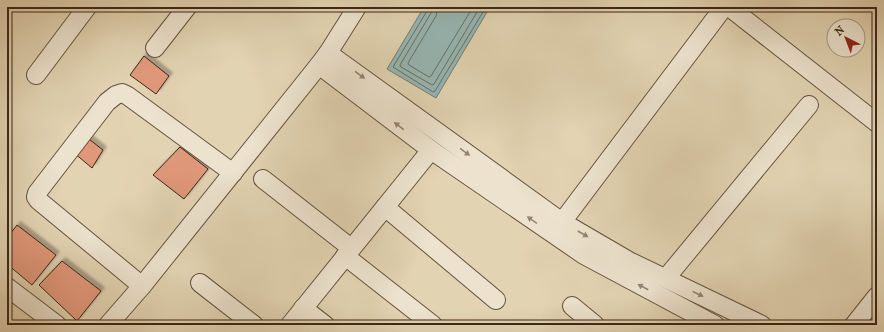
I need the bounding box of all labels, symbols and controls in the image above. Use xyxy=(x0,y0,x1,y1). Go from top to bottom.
north arrow xyxy=(826,18,866,58)
text: N xyxy=(832,23,848,39)
one-way arrow xyxy=(355,71,365,79)
one-way arrow xyxy=(394,122,405,131)
one-way arrow xyxy=(460,147,470,155)
one-way arrow xyxy=(527,216,537,224)
one-way arrow xyxy=(577,231,589,238)
one-way arrow xyxy=(637,284,649,290)
one-way arrow xyxy=(693,291,704,297)

